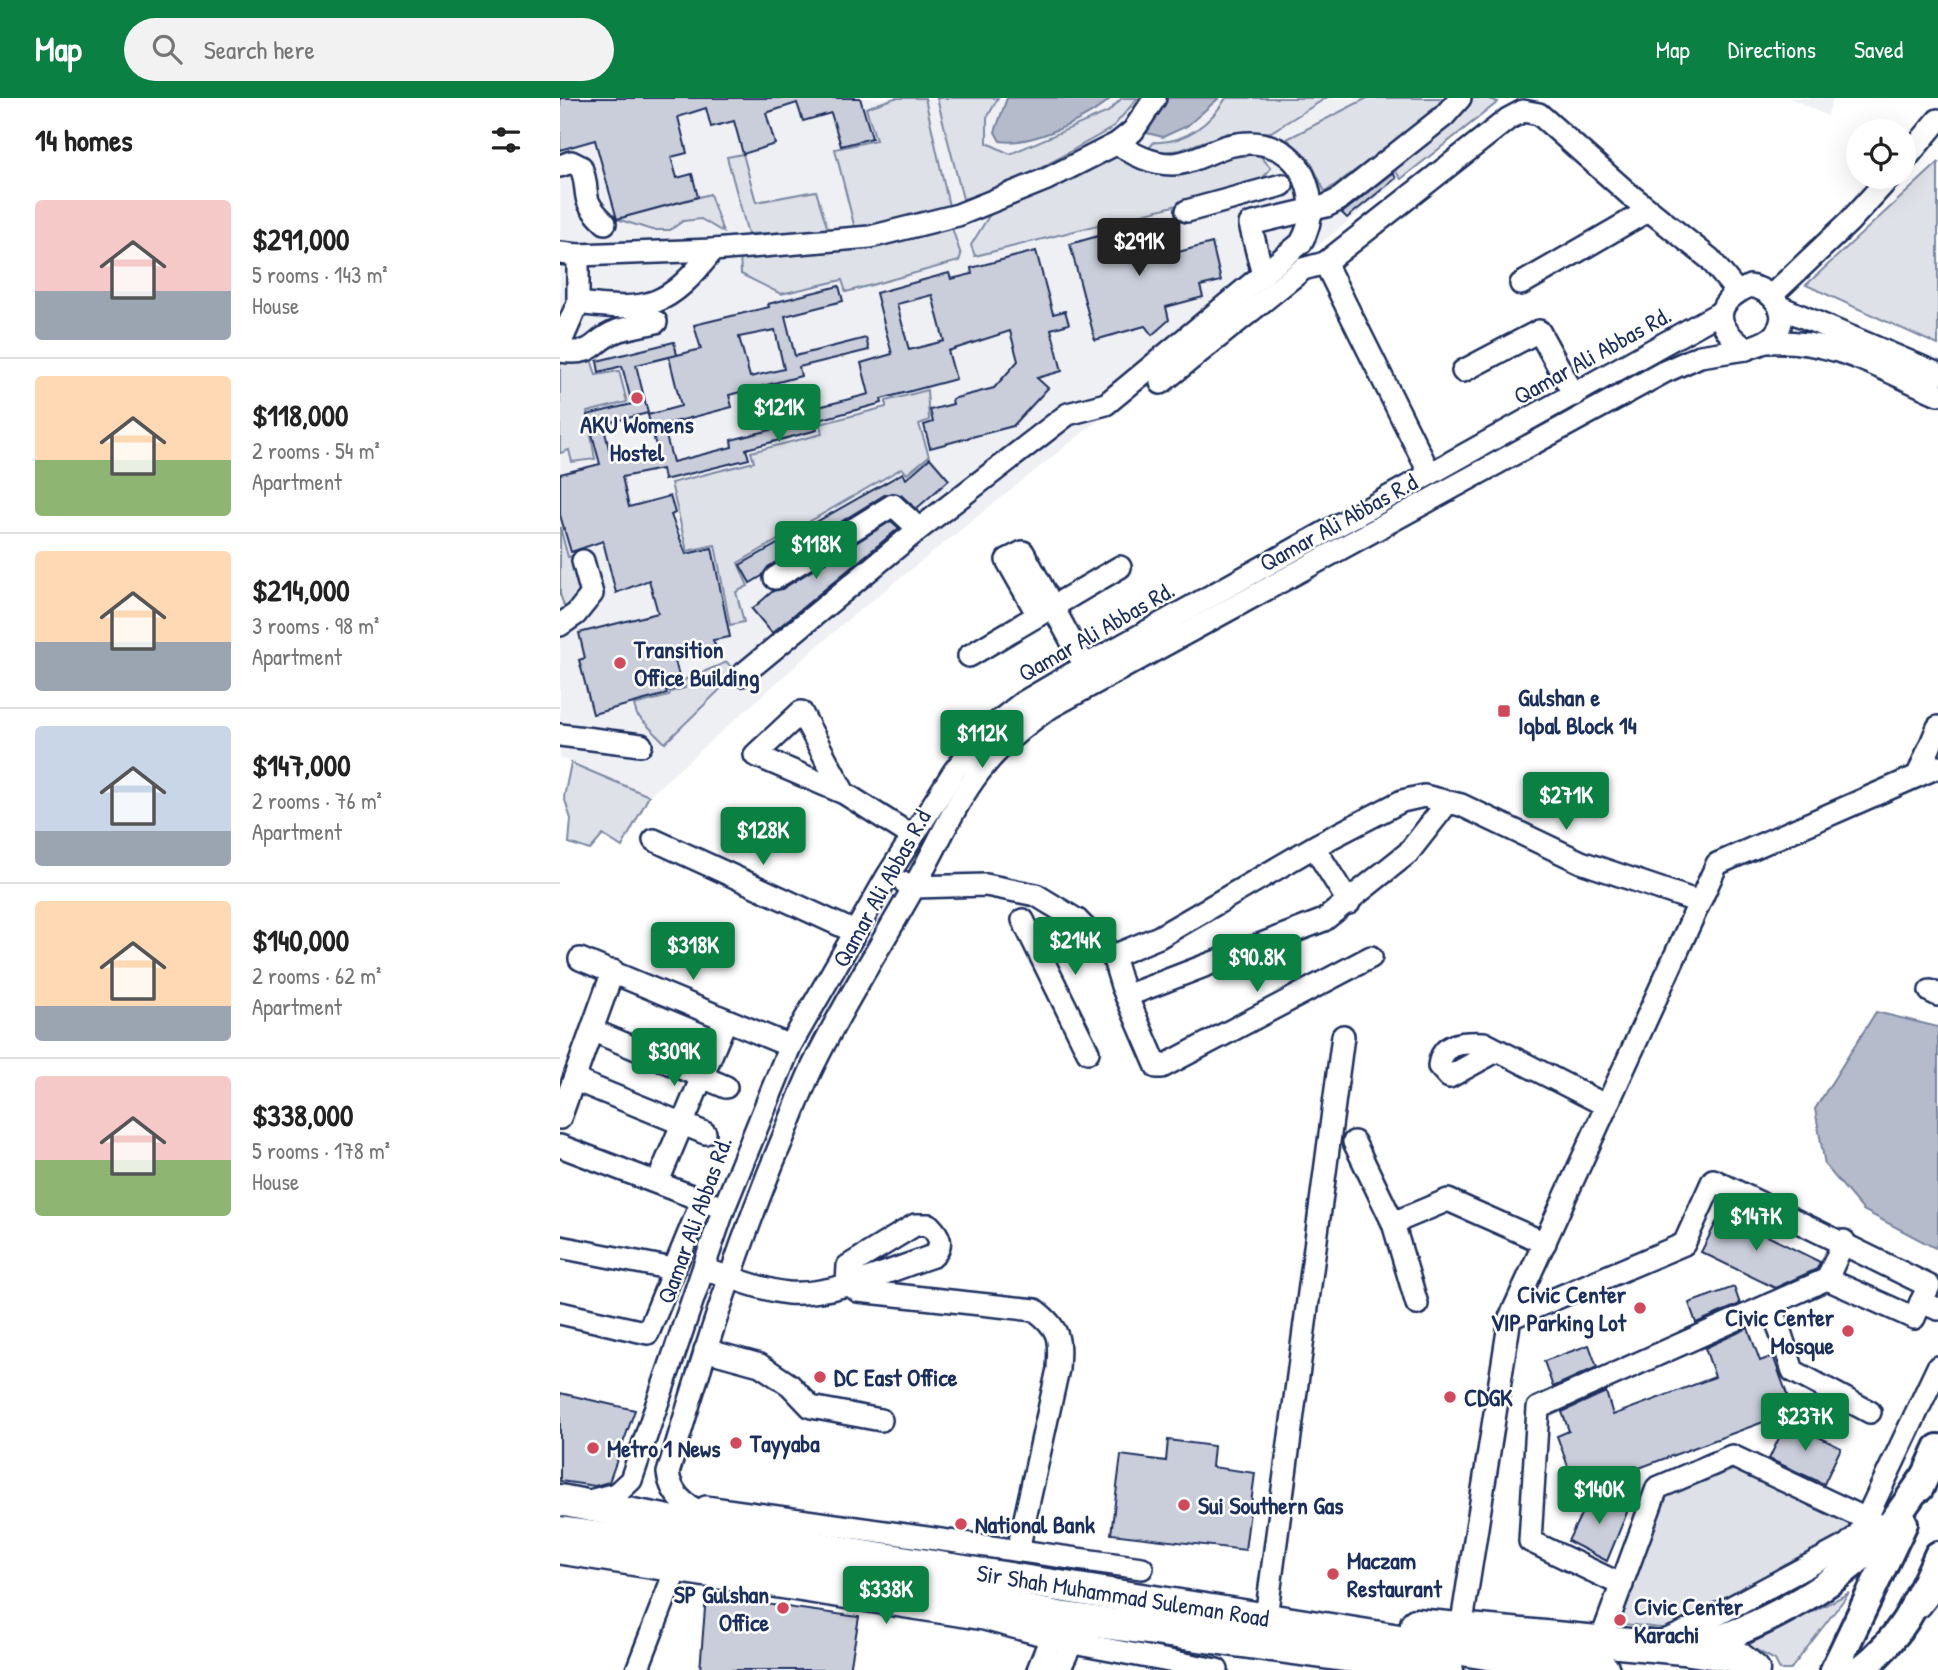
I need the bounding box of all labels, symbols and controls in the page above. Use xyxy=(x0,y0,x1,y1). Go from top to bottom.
search box xyxy=(124,18,614,81)
text: Map xyxy=(35,27,82,71)
icon: search xyxy=(148,30,186,68)
text: Search here xyxy=(204,32,315,67)
text: Map xyxy=(1656,33,1690,65)
text: Directions xyxy=(1728,33,1816,65)
text: Saved xyxy=(1854,33,1903,65)
map controls xyxy=(1846,119,1916,189)
button: locate xyxy=(1846,119,1916,189)
text: 14 homes xyxy=(35,120,133,160)
icon: filters xyxy=(487,121,525,159)
pin: $291K xyxy=(1090,218,1188,278)
text: $291,000 xyxy=(252,219,350,259)
text: $291K xyxy=(1113,225,1165,256)
icon: home xyxy=(91,228,175,312)
text: 5 rooms · 143 m² xyxy=(252,259,388,290)
text: House xyxy=(252,290,299,321)
street label: Qamar Ali Abbas Rd. xyxy=(1507,298,1677,412)
pin: $121K xyxy=(730,384,828,444)
marker: AKU Womens Hostel xyxy=(629,390,645,406)
text: $121K xyxy=(753,391,805,422)
text: $118,000 xyxy=(252,395,348,435)
icon: home xyxy=(91,404,175,488)
place label: AKU Womens Hostel xyxy=(580,408,694,468)
text: 2 rooms · 54 m² xyxy=(252,435,380,466)
street label: Qamar Ali Abbas R.d xyxy=(1253,465,1423,579)
text: Apartment xyxy=(252,466,342,497)
pin: $118K xyxy=(767,522,865,581)
text: $118K xyxy=(791,528,841,559)
text: $214,000 xyxy=(252,570,350,610)
street label: Qamar Ali Abbas Rd. xyxy=(1012,573,1180,689)
icon: home xyxy=(91,579,175,663)
text: 3 rooms · 98 m² xyxy=(252,610,379,641)
place label: Transition Office Building xyxy=(633,633,760,694)
text: Apartment xyxy=(252,641,342,672)
marker: Transition Office Building xyxy=(612,655,628,671)
place label: Gulshan e Iqbal Block 14 xyxy=(1518,681,1637,742)
marker: Gulshan e Iqbal Block 14 xyxy=(1496,703,1512,719)
pin: $112K xyxy=(933,710,1031,770)
text: $112K xyxy=(956,717,1008,748)
text: $147,000 xyxy=(252,745,351,785)
icon: home xyxy=(91,754,175,838)
pin: $271K xyxy=(1517,772,1615,832)
text: $271K xyxy=(1539,779,1593,810)
text: 2 rooms · 76 m² xyxy=(252,785,382,816)
street label: Qamar Ali Abbas R.d xyxy=(824,803,938,973)
pin: $128K xyxy=(714,808,812,867)
text: $128K xyxy=(737,814,789,845)
text: Apartment xyxy=(252,816,342,847)
pin: $214K xyxy=(1026,918,1124,977)
text: $140,000 xyxy=(252,920,349,960)
pin: $318K xyxy=(644,922,742,982)
text: $214K xyxy=(1049,924,1101,955)
icon: home xyxy=(91,929,175,1013)
text: $318K xyxy=(667,929,719,960)
pin: $90.8K xyxy=(1200,934,1314,994)
text: $90.8K xyxy=(1228,941,1286,972)
text: 2 rooms · 62 m² xyxy=(252,960,381,991)
text: Apartment xyxy=(252,991,342,1022)
pin: $309K xyxy=(625,1028,723,1088)
text: $309K xyxy=(648,1035,700,1066)
text: $338,000 xyxy=(252,1095,353,1135)
icon: home xyxy=(91,1104,175,1188)
street label: Qamar Ali Abbas Rd. xyxy=(649,1132,739,1308)
text: 5 rooms · 178 m² xyxy=(252,1135,390,1166)
text: House xyxy=(252,1166,299,1197)
pin: $147K xyxy=(1707,1194,1805,1253)
text: $147K xyxy=(1730,1200,1782,1231)
place label: Civic Center VIP Parking Lot xyxy=(1490,1278,1627,1339)
marker: Civic Center VIP Parking Lot xyxy=(1632,1300,1648,1316)
place label: Civic Center Mosque xyxy=(1725,1301,1835,1362)
marker: Civic Center Mosque xyxy=(1840,1323,1856,1339)
place label: DC East Office xyxy=(834,1361,958,1393)
marker: DC East Office xyxy=(812,1369,828,1385)
place label: CDGK xyxy=(1464,1381,1513,1413)
marker: CDGK xyxy=(1442,1389,1458,1405)
pin: $237K xyxy=(1756,1394,1854,1453)
text: $237K xyxy=(1777,1400,1833,1431)
place label: Tayyaba xyxy=(749,1427,820,1460)
place label: Metro 1 News xyxy=(607,1432,720,1464)
marker: Tayyaba xyxy=(728,1435,744,1451)
marker: Metro 1 News xyxy=(585,1440,601,1456)
pin: $140K xyxy=(1550,1466,1648,1526)
text: $140K xyxy=(1574,1473,1624,1504)
place label: Sui Southern Gas xyxy=(1198,1489,1343,1521)
marker: Sui Southern Gas xyxy=(1176,1497,1192,1513)
place label: National Bank xyxy=(975,1508,1095,1540)
marker: National Bank xyxy=(953,1516,969,1532)
place label: Maczam Restaurant xyxy=(1347,1544,1442,1604)
street label: Sir Shah Muhammad Suleman Road xyxy=(975,1556,1271,1634)
pin: $338K xyxy=(837,1566,935,1626)
marker: Maczam Restaurant xyxy=(1325,1566,1341,1582)
text: $338K xyxy=(859,1573,913,1604)
place label: SP Gulshan Office xyxy=(674,1578,769,1638)
place label: Civic Center Karachi xyxy=(1634,1590,1744,1650)
marker: SP Gulshan Office xyxy=(775,1600,791,1616)
marker: Civic Center Karachi xyxy=(1612,1612,1628,1628)

